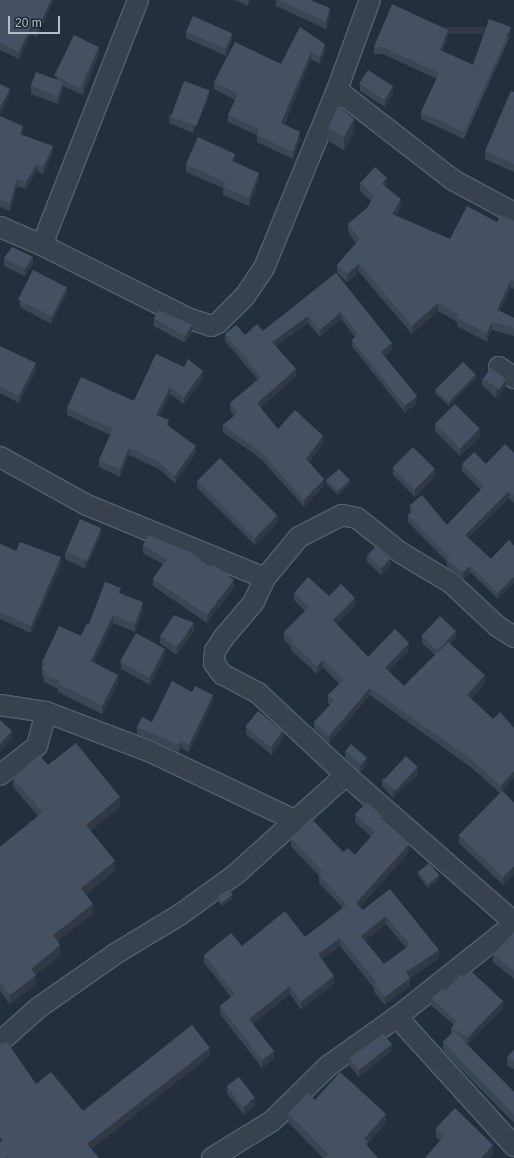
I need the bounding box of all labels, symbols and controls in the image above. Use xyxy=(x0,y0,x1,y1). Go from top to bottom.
scale bar xyxy=(10,8,62,34)
text: 20 m xyxy=(15,16,42,30)

